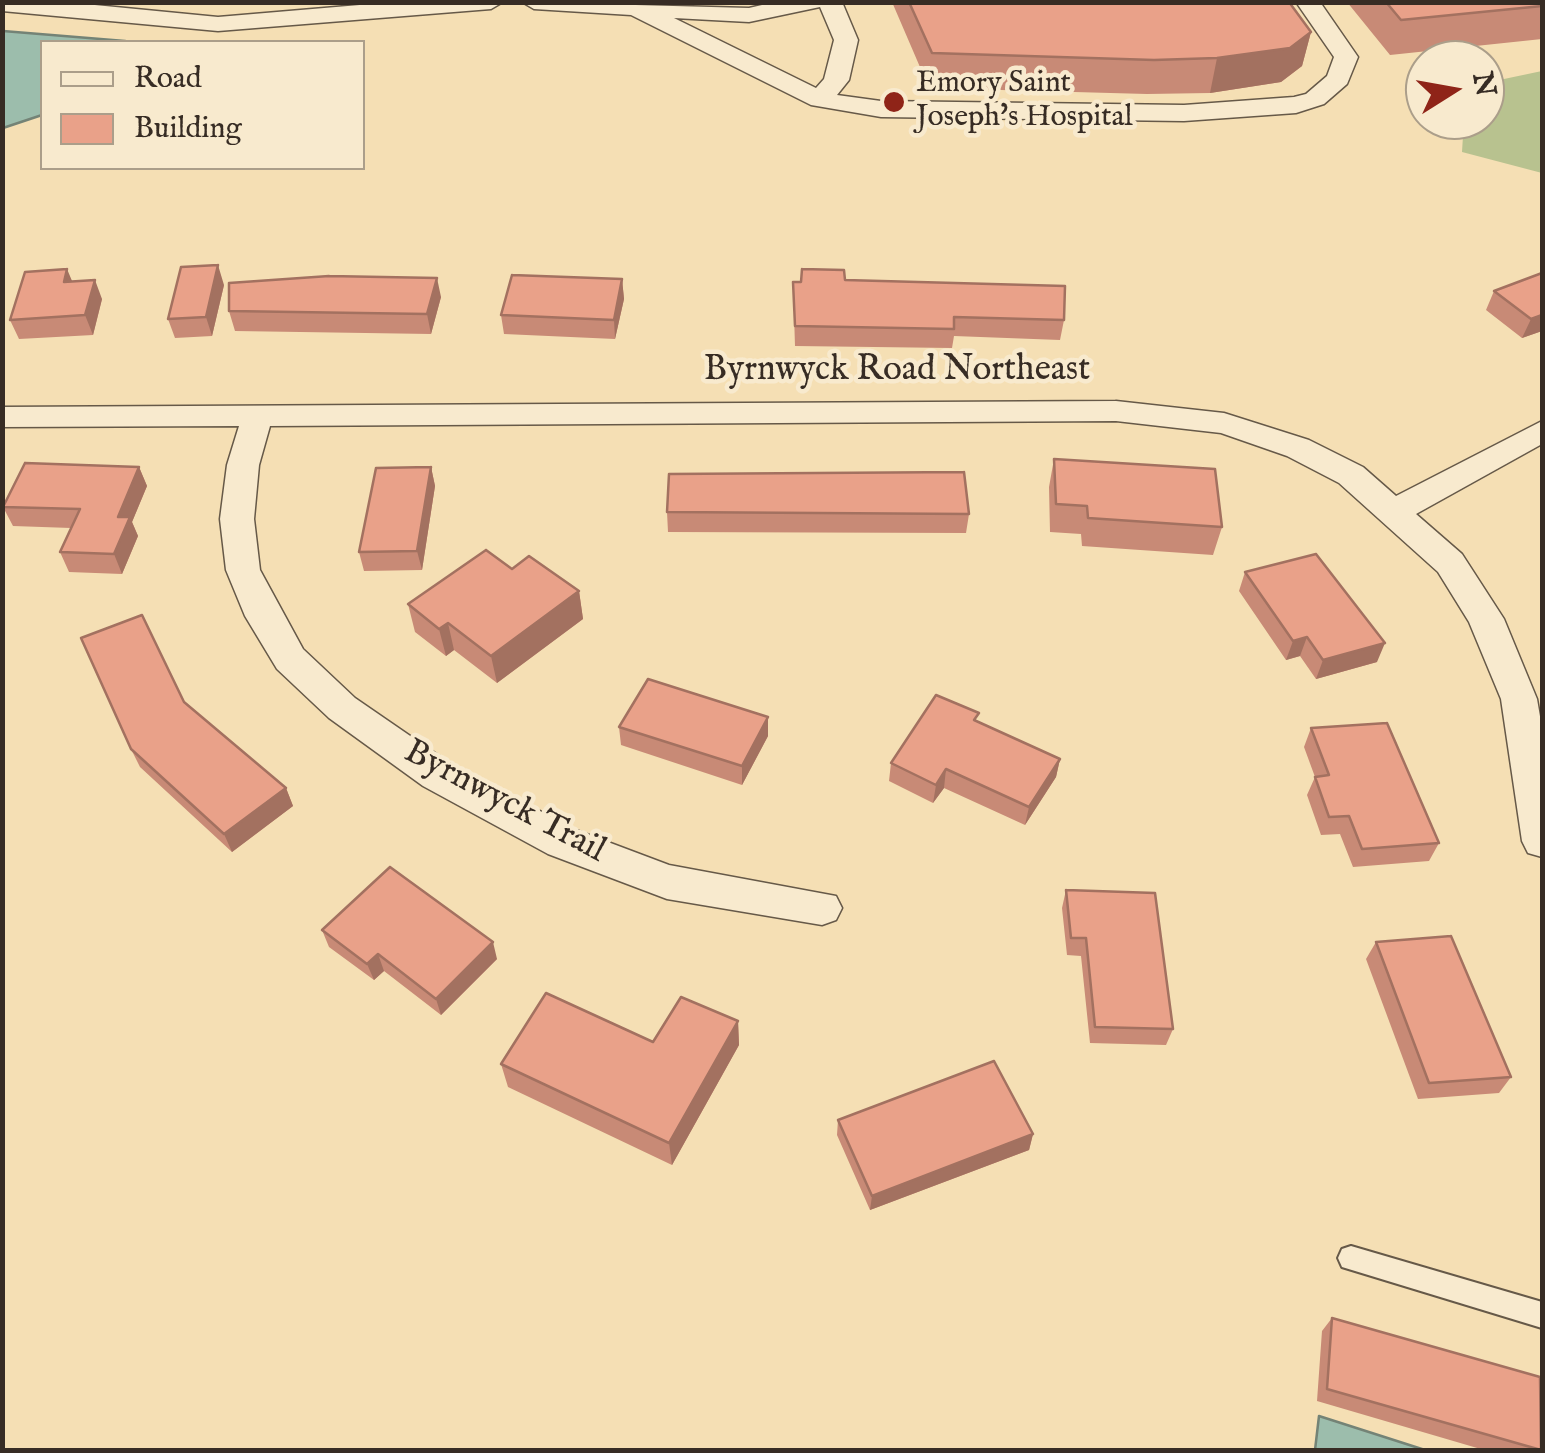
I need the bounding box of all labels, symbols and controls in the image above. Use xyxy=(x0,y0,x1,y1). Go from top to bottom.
legend xyxy=(40,40,365,170)
north arrow xyxy=(1405,40,1505,140)
text: Road xyxy=(134,60,202,98)
place label: Emory Saint Joseph's Hospital xyxy=(916,67,1133,138)
text: N xyxy=(1463,69,1502,100)
marker: Emory Saint Joseph's Hospital xyxy=(881,89,907,115)
text: Building xyxy=(134,110,242,148)
street label: Byrnwyck Road Northeast xyxy=(704,351,1090,393)
street label: Byrnwyck Trail xyxy=(396,732,612,874)

